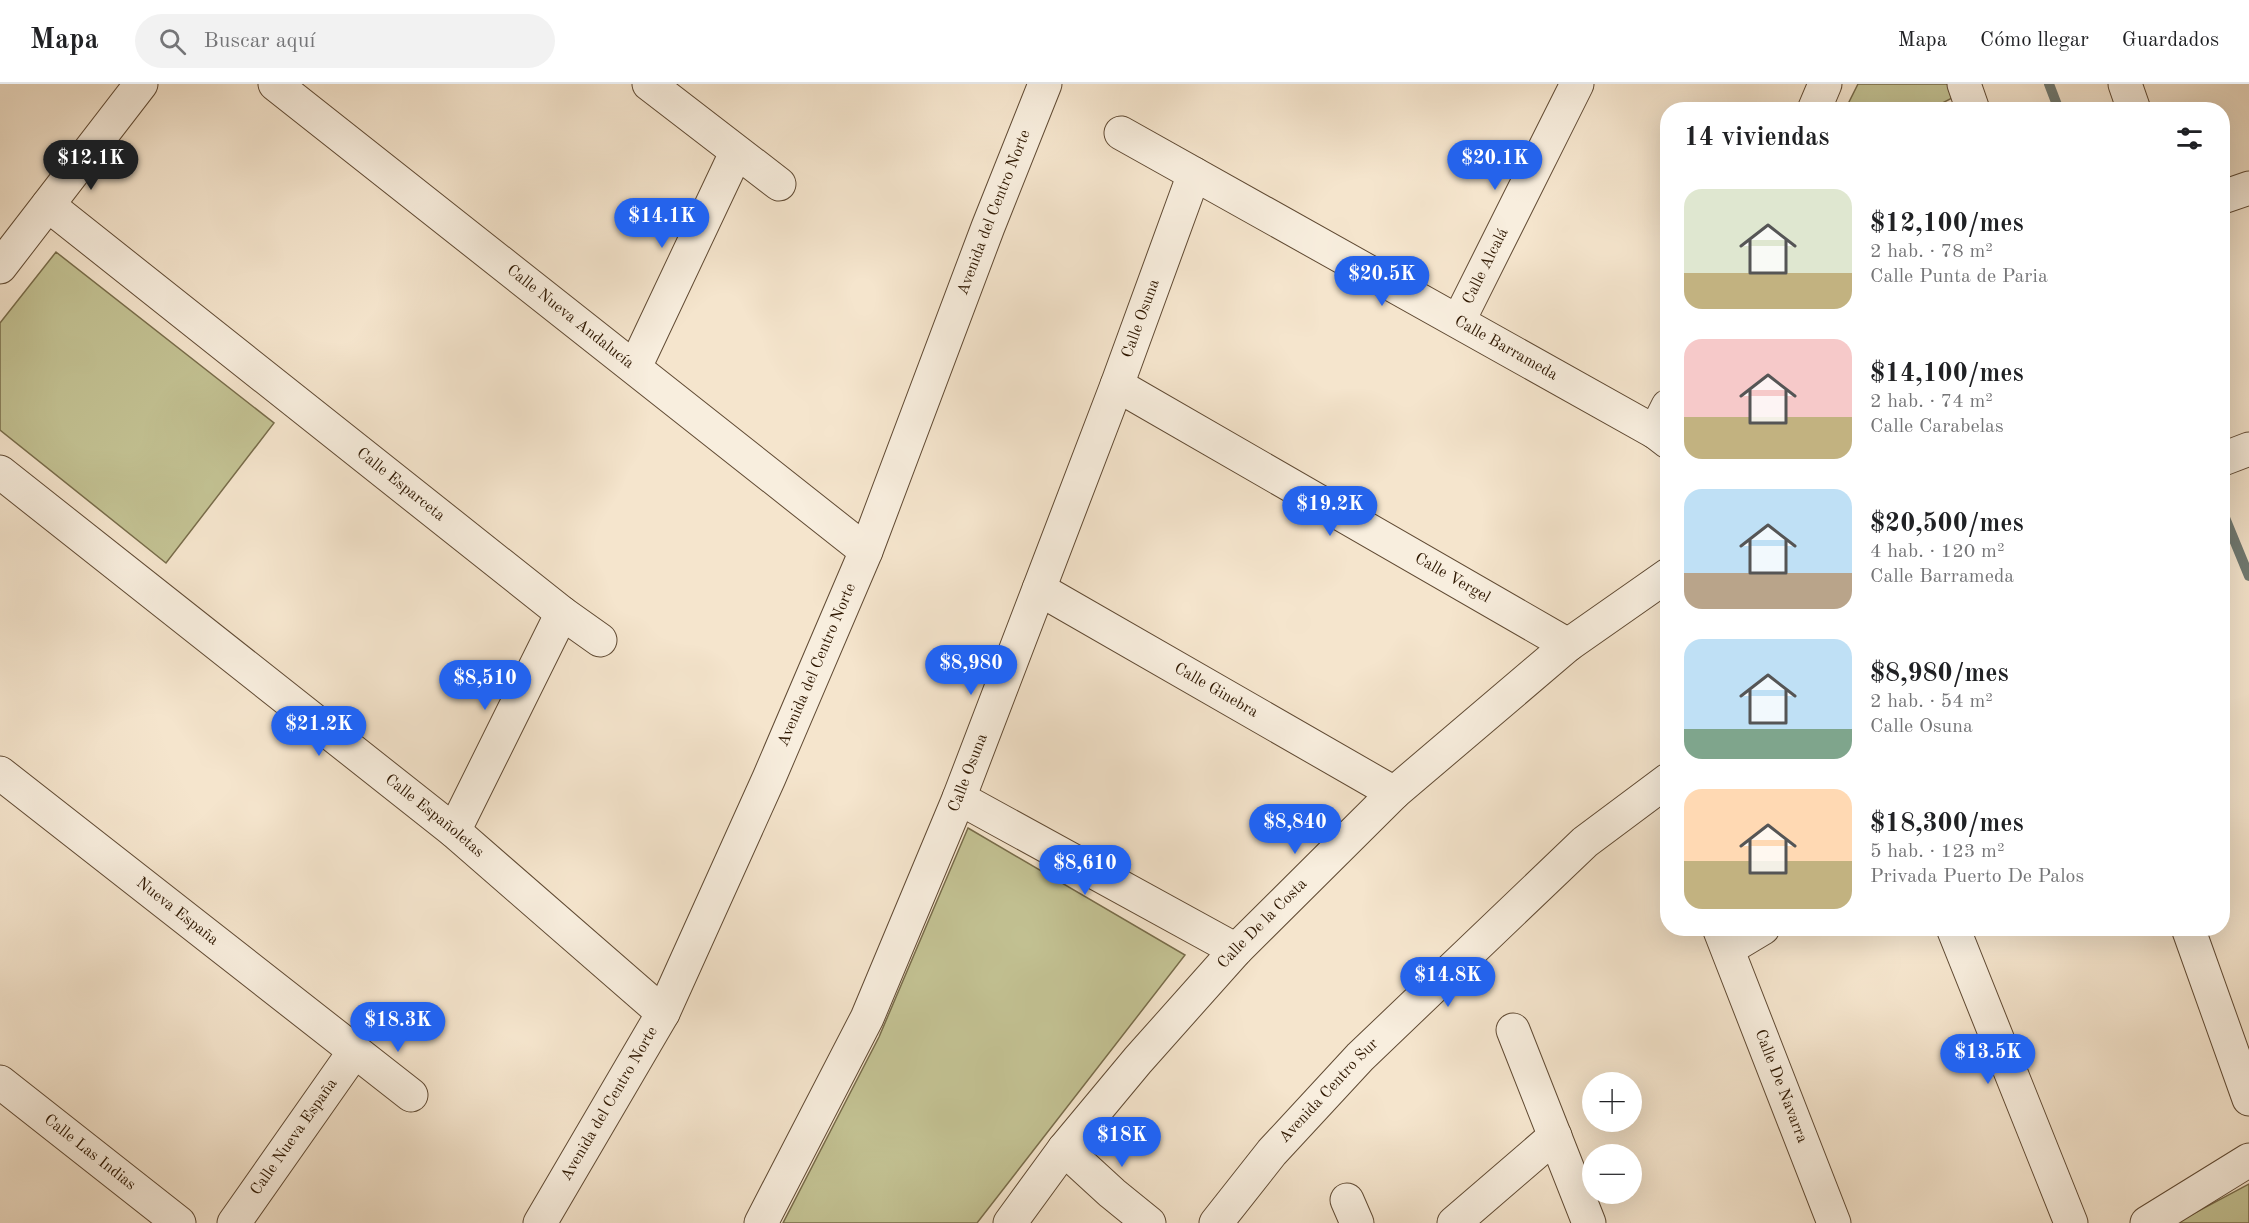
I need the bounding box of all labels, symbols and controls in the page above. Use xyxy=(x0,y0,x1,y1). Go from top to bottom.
search box xyxy=(135,14,555,68)
icon: search xyxy=(156,25,189,58)
text: Mapa xyxy=(30,27,99,55)
text: Buscar aquí xyxy=(204,30,315,52)
text: Mapa xyxy=(1898,30,1947,51)
text: Cómo llegar xyxy=(1980,30,2089,51)
text: Guardados xyxy=(2122,30,2219,51)
icon: filters xyxy=(2173,122,2206,155)
text: 14 viviendas xyxy=(1684,125,1830,151)
street label: Avenida del Centro Norte xyxy=(955,128,1034,297)
pin: $12.1K xyxy=(42,140,140,191)
pin: $20.1K xyxy=(1446,140,1544,191)
text: $12.1K xyxy=(57,149,125,169)
text: $20.1K xyxy=(1461,149,1529,169)
pin: $14.1K xyxy=(613,198,711,249)
text: $14.1K xyxy=(628,207,696,227)
text: $12,100/mes xyxy=(1870,211,2024,237)
icon: home xyxy=(1732,213,1804,285)
street label: Calle Alcalá xyxy=(1460,226,1512,307)
text: 2 hab. · 78 m² xyxy=(1870,242,1993,262)
pin: $20.5K xyxy=(1333,256,1431,307)
street label: Calle Nueva Andalucía xyxy=(503,262,637,372)
text: $20.5K xyxy=(1348,265,1416,285)
text: Calle Punta de Paria xyxy=(1870,267,2048,287)
street label: Calle Osuna xyxy=(1120,277,1163,360)
street label: Calle Barrameda xyxy=(1451,313,1560,384)
text: $14,100/mes xyxy=(1870,361,2024,387)
icon: home xyxy=(1732,363,1804,435)
text: 2 hab. · 74 m² xyxy=(1870,392,1993,412)
text: Calle Carabelas xyxy=(1870,417,2004,437)
street label: Calle Esparceta xyxy=(353,445,448,525)
pin: $19.2K xyxy=(1281,486,1379,537)
text: $19.2K xyxy=(1296,495,1364,515)
text: $20,500/mes xyxy=(1870,511,2024,537)
icon: home xyxy=(1732,513,1804,585)
text: 4 hab. · 120 m² xyxy=(1870,542,2004,562)
street label: Calle Vergel xyxy=(1412,550,1493,606)
text: Calle Barrameda xyxy=(1870,567,2014,587)
street label: Avenida del Centro Norte xyxy=(775,581,859,749)
pin: $8,980 xyxy=(922,645,1020,696)
text: $8,980 xyxy=(939,654,1003,674)
pin: $8,510 xyxy=(436,660,534,711)
street label: Calle Ginebra xyxy=(1171,660,1261,721)
text: $8,980/mes xyxy=(1870,661,2009,687)
icon: home xyxy=(1732,663,1804,735)
text: $8,510 xyxy=(453,669,517,689)
text: 2 hab. · 54 m² xyxy=(1870,692,1993,712)
pin: $21.2K xyxy=(270,706,368,757)
text: $21.2K xyxy=(285,715,353,735)
text: Calle Osuna xyxy=(1870,717,1973,737)
street label: Calle Osuna xyxy=(946,732,991,814)
street label: Calle Españoletas xyxy=(382,771,487,861)
pin: $8,840 xyxy=(1246,804,1344,855)
text: $18,300/mes xyxy=(1870,811,2024,837)
text: $8,840 xyxy=(1263,813,1327,833)
icon: home xyxy=(1732,813,1804,885)
text: 5 hab. · 123 m² xyxy=(1870,842,2004,862)
pin: $8,610 xyxy=(1036,845,1134,896)
text: $8,610 xyxy=(1053,854,1117,874)
text: Privada Puerto De Palos xyxy=(1870,867,2084,887)
street label: Nueva España xyxy=(133,875,221,949)
street label: Calle De la Costa xyxy=(1215,876,1311,972)
pin: $14.8K xyxy=(1399,957,1497,1008)
text: $14.8K xyxy=(1414,966,1482,986)
pin: $18.3K xyxy=(349,1002,447,1053)
text: $18.3K xyxy=(364,1011,432,1031)
street label: Avenida del Centro Norte xyxy=(558,1024,661,1184)
street label: Calle De Navarra xyxy=(1751,1028,1810,1145)
pin: $13.5K xyxy=(1939,1034,2037,1085)
street label: Avenida Centro Sur xyxy=(1277,1036,1382,1146)
text: $13.5K xyxy=(1954,1043,2022,1063)
map controls xyxy=(1582,1072,1642,1204)
button: + xyxy=(1582,1072,1642,1132)
street label: Calle Nueva España xyxy=(248,1076,341,1198)
street label: Calle Las Indias xyxy=(41,1112,138,1193)
pin: $18K xyxy=(1086,1117,1158,1168)
text: $18K xyxy=(1097,1126,1147,1146)
button: − xyxy=(1582,1144,1642,1204)

